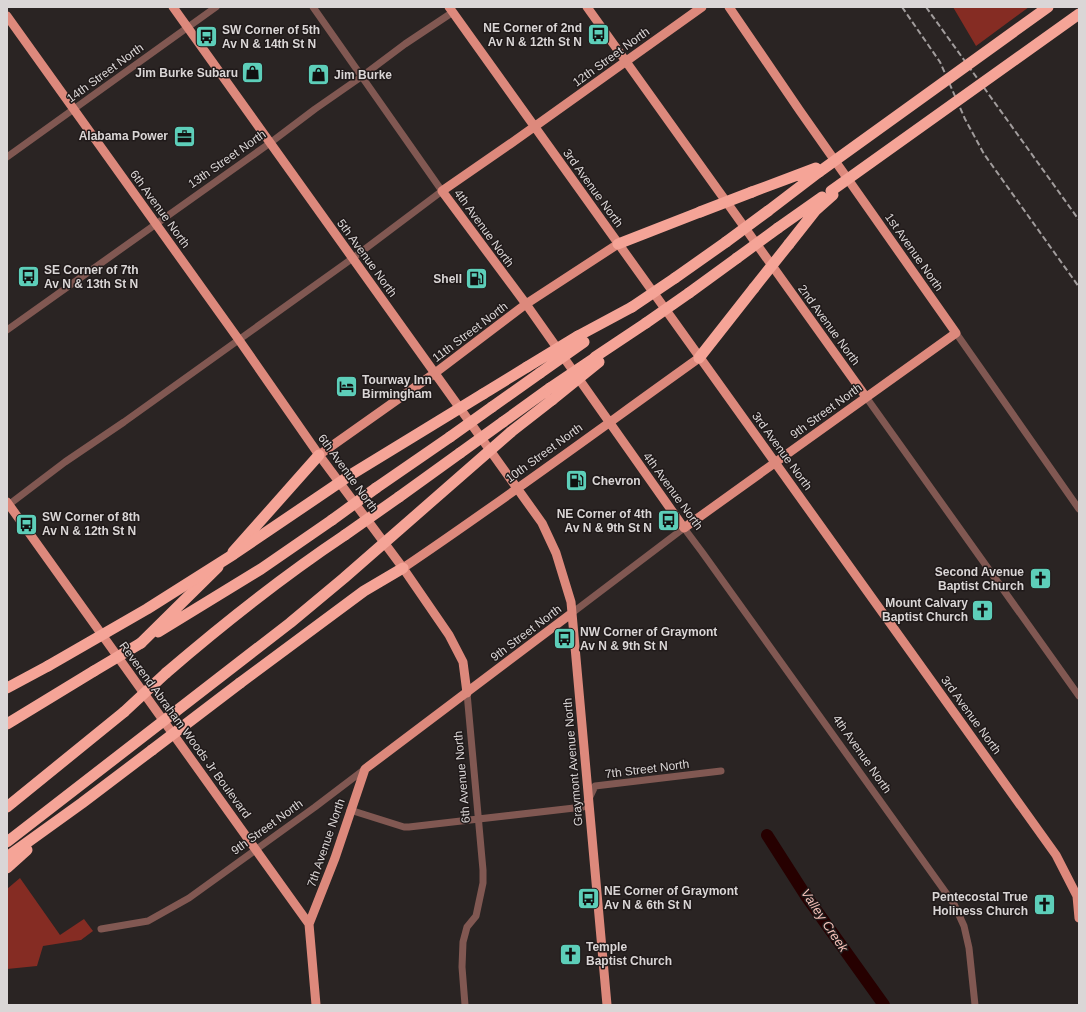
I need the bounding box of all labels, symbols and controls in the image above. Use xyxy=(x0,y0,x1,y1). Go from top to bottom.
place label: NE Corner of 2nd Av N & 12th St N xyxy=(483,21,582,49)
bus stop icon: NE Corner of 2nd Av N & 12th St N xyxy=(585,22,611,48)
place label: SW Corner of 5th Av N & 14th St N xyxy=(222,23,320,51)
bus stop icon: SW Corner of 5th Av N & 14th St N xyxy=(194,24,220,50)
street label: 12th Street North xyxy=(570,24,652,90)
street label: 14th Street North xyxy=(64,40,146,106)
shop icon: Jim Burke Subaru xyxy=(240,60,266,86)
shop icon: Jim Burke xyxy=(306,62,332,88)
place label: Jim Burke Subaru xyxy=(135,66,238,80)
place label: Jim Burke xyxy=(334,68,392,82)
office icon: Alabama Power xyxy=(171,123,197,149)
street label: 13th Street North xyxy=(186,127,268,191)
place label: Alabama Power xyxy=(79,129,168,143)
street label: 3rd Avenue North xyxy=(560,146,626,230)
street label: 6th Avenue North xyxy=(127,167,193,251)
street label: 4th Avenue North xyxy=(451,186,517,270)
street label: 1st Avenue North xyxy=(882,210,946,294)
street label: 5th Avenue North xyxy=(334,216,400,300)
place label: SE Corner of 7th Av N & 13th St N xyxy=(44,263,139,291)
bus stop icon: SE Corner of 7th Av N & 13th St N xyxy=(15,264,41,290)
fuel station icon: Shell xyxy=(464,266,490,292)
place label: Shell xyxy=(433,272,462,286)
street label: 2nd Avenue North xyxy=(795,282,863,368)
street label: 11th Street North xyxy=(430,299,510,365)
place label: Tourway Inn Birmingham xyxy=(362,373,432,401)
hotel icon: Tourway Inn Birmingham xyxy=(334,374,360,400)
street label: 9th Street North xyxy=(788,380,864,442)
street label: 3rd Avenue North xyxy=(749,409,815,493)
street label: 10th Street North xyxy=(503,420,585,486)
street label: 6th Avenue North xyxy=(315,431,381,515)
street label: 4th Avenue North xyxy=(640,449,706,533)
fuel station icon: Chevron xyxy=(563,468,589,494)
place label: Chevron xyxy=(592,474,641,488)
place label: NE Corner of 4th Av N & 9th St N xyxy=(557,507,652,535)
bus stop icon: NE Corner of 4th Av N & 9th St N xyxy=(655,508,681,534)
place label: SW Corner of 8th Av N & 12th St N xyxy=(42,510,140,538)
bus stop icon: SW Corner of 8th Av N & 12th St N xyxy=(14,511,40,537)
place label: Second Avenue Baptist Church xyxy=(935,565,1024,593)
church icon: Second Avenue Baptist Church xyxy=(1027,566,1053,592)
place label: Mount Calvary Baptist Church xyxy=(882,596,968,624)
church icon: Mount Calvary Baptist Church xyxy=(970,597,996,623)
street label: 9th Street North xyxy=(488,602,564,664)
place label: NW Corner of Graymont Av N & 9th St N xyxy=(580,625,717,653)
bus stop icon: NW Corner of Graymont Av N & 9th St N xyxy=(552,626,578,652)
street label: Reverend Abraham Woods Jr Boulevard xyxy=(116,639,254,821)
street label: 3rd Avenue North xyxy=(938,673,1004,757)
street label: Graymont Avenue North xyxy=(560,697,586,827)
street label: 4th Avenue North xyxy=(830,712,894,796)
street label: 6th Avenue North xyxy=(451,730,473,824)
street label: 7th Street North xyxy=(604,757,690,781)
street label: 9th Street North xyxy=(229,796,305,858)
street label: 7th Avenue North xyxy=(304,797,348,889)
place label: NE Corner of Graymont Av N & 6th St N xyxy=(604,884,738,912)
bus stop icon: NE Corner of Graymont Av N & 6th St N xyxy=(576,885,602,911)
water label: Valley Creek xyxy=(798,886,852,956)
place label: Pentecostal True Holiness Church xyxy=(932,890,1028,918)
church icon: Pentecostal True Holiness Church xyxy=(1031,891,1057,917)
place label: Temple Baptist Church xyxy=(586,940,672,968)
church icon: Temple Baptist Church xyxy=(557,941,583,967)

